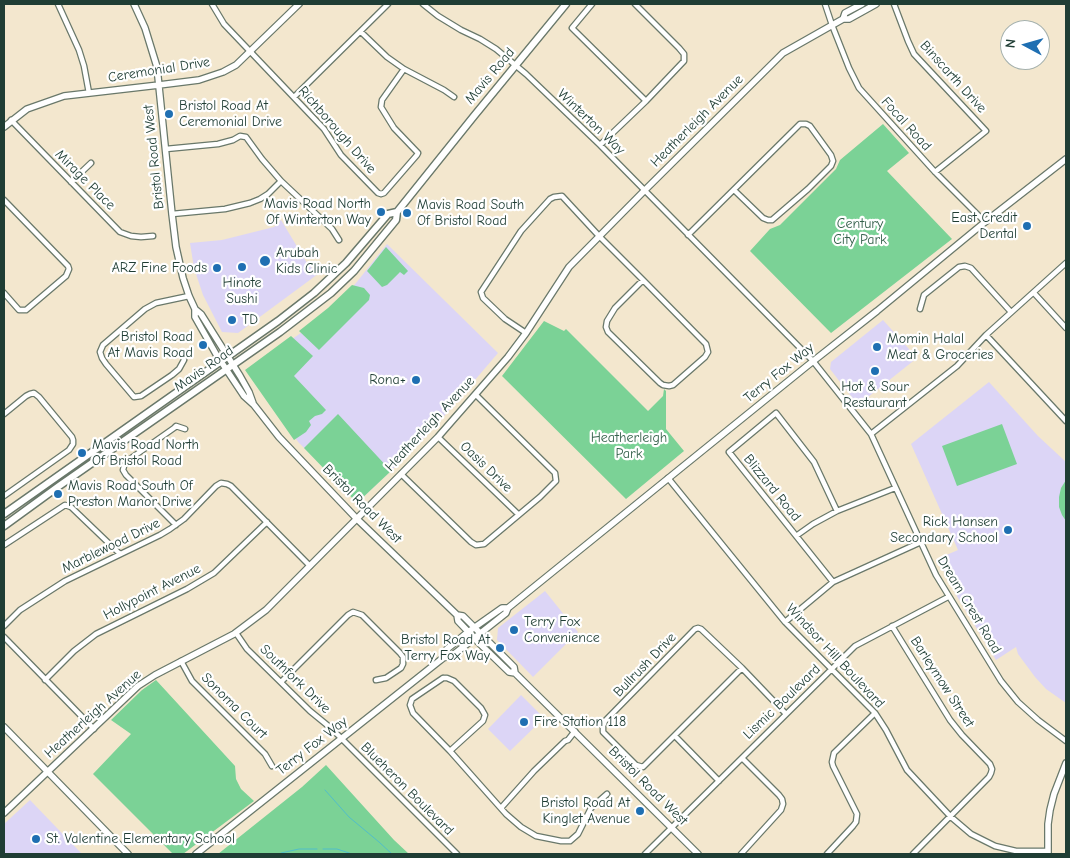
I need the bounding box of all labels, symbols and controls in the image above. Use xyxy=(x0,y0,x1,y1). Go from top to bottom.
north arrow xyxy=(1000,20,1050,70)
street label: Binscarth Drive xyxy=(916,37,990,117)
text: N xyxy=(1002,38,1020,49)
street label: Mavis Road xyxy=(461,44,519,108)
street label: Ceremonial Drive xyxy=(107,54,211,86)
street label: Heatherleigh Avenue xyxy=(647,71,747,171)
street label: Richborough Drive xyxy=(294,83,380,177)
street label: Winterton Way xyxy=(554,86,628,158)
street label: Focal Road xyxy=(877,94,935,154)
place label: Bristol Road At Ceremonial Drive xyxy=(179,98,282,130)
street label: Bristol Road West xyxy=(140,104,168,210)
marker: Bristol Road At Ceremonial Drive xyxy=(163,108,175,120)
street label: Mirage Place xyxy=(51,146,119,214)
place label: Mavis Road North Of Winterton Way xyxy=(264,196,371,228)
place label: Mavis Road South Of Bristol Road xyxy=(417,197,524,230)
marker: Mavis Road North Of Winterton Way xyxy=(375,206,387,218)
marker: Mavis Road South Of Bristol Road xyxy=(401,207,413,219)
place label: East Credit Dental xyxy=(951,210,1017,242)
park label: Century City Park xyxy=(833,216,887,248)
marker: East Credit Dental xyxy=(1021,220,1033,232)
place label: Arubah Kids Clinic xyxy=(276,245,337,278)
marker: Arubah Kids Clinic xyxy=(258,254,272,268)
place label: ARZ Fine Foods xyxy=(112,260,207,276)
marker: Hinote Sushi xyxy=(236,261,248,273)
marker: ARZ Fine Foods xyxy=(211,262,223,274)
place label: Hinote Sushi xyxy=(223,275,261,308)
place label: TD xyxy=(242,312,258,328)
marker: TD xyxy=(226,314,238,326)
place label: Bristol Road At Mavis Road xyxy=(107,329,193,362)
place label: Momin Halal Meat & Groceries xyxy=(887,331,993,364)
marker: Bristol Road At Mavis Road xyxy=(197,339,209,351)
street label: Terry Fox Way xyxy=(740,340,818,406)
marker: Momin Halal Meat & Groceries xyxy=(871,341,883,353)
street label: Mavis Road xyxy=(171,342,237,396)
marker: Hot & Sour Restaurant xyxy=(869,365,881,377)
place label: Rona+ xyxy=(369,372,406,388)
street label: Heatherleigh Avenue xyxy=(382,373,478,475)
marker: Rona+ xyxy=(410,374,422,386)
place label: Hot & Sour Restaurant xyxy=(841,379,909,412)
park label: Heatherleigh Park xyxy=(591,430,667,462)
place label: Mavis Road North Of Bristol Road xyxy=(92,437,199,470)
street label: Oasis Drive xyxy=(456,438,516,496)
marker: Mavis Road North Of Bristol Road xyxy=(76,447,88,459)
street label: Blizzard Road xyxy=(740,451,804,525)
street label: Bristol Road West xyxy=(319,461,405,547)
place label: Mavis Road South Of Preston Manor Drive xyxy=(68,478,193,511)
marker: Mavis Road South Of Preston Manor Drive xyxy=(52,488,64,500)
place label: Rick Hansen Secondary School xyxy=(890,514,998,546)
street label: Marblewood Drive xyxy=(59,515,163,577)
marker: Rick Hansen Secondary School xyxy=(1002,524,1014,536)
street label: Dream Crest Road xyxy=(933,553,1005,657)
street label: Hollypoint Avenue xyxy=(101,560,203,624)
street label: Windsor Hill Boulevard xyxy=(782,600,888,712)
place label: Terry Fox Convenience xyxy=(524,614,600,646)
marker: Terry Fox Convenience xyxy=(508,624,520,636)
street label: Bullrush Drive xyxy=(610,629,680,701)
place label: Bristol Road At Terry Fox Way xyxy=(401,632,490,664)
street label: Barleymow Street xyxy=(906,633,978,731)
street label: Southfork Drive xyxy=(256,641,334,717)
marker: Bristol Road At Terry Fox Way xyxy=(494,642,506,654)
street label: Lismic Boulevard xyxy=(740,661,824,743)
street label: Heatherleigh Avenue xyxy=(41,666,145,762)
street label: Sonoma Court xyxy=(197,669,271,743)
street label: Terry Fox Way xyxy=(273,713,351,779)
place label: Fire Station 118 xyxy=(534,714,626,730)
marker: Fire Station 118 xyxy=(518,716,530,728)
street label: Blueheron Boulevard xyxy=(357,739,457,839)
street label: Bristol Road West xyxy=(605,743,691,829)
place label: Bristol Road At Kinglet Avenue xyxy=(541,795,630,828)
marker: Bristol Road At Kinglet Avenue xyxy=(634,805,646,817)
place label: St. Valentine Elementary School xyxy=(46,831,235,847)
marker: St. Valentine Elementary School xyxy=(30,833,42,845)

